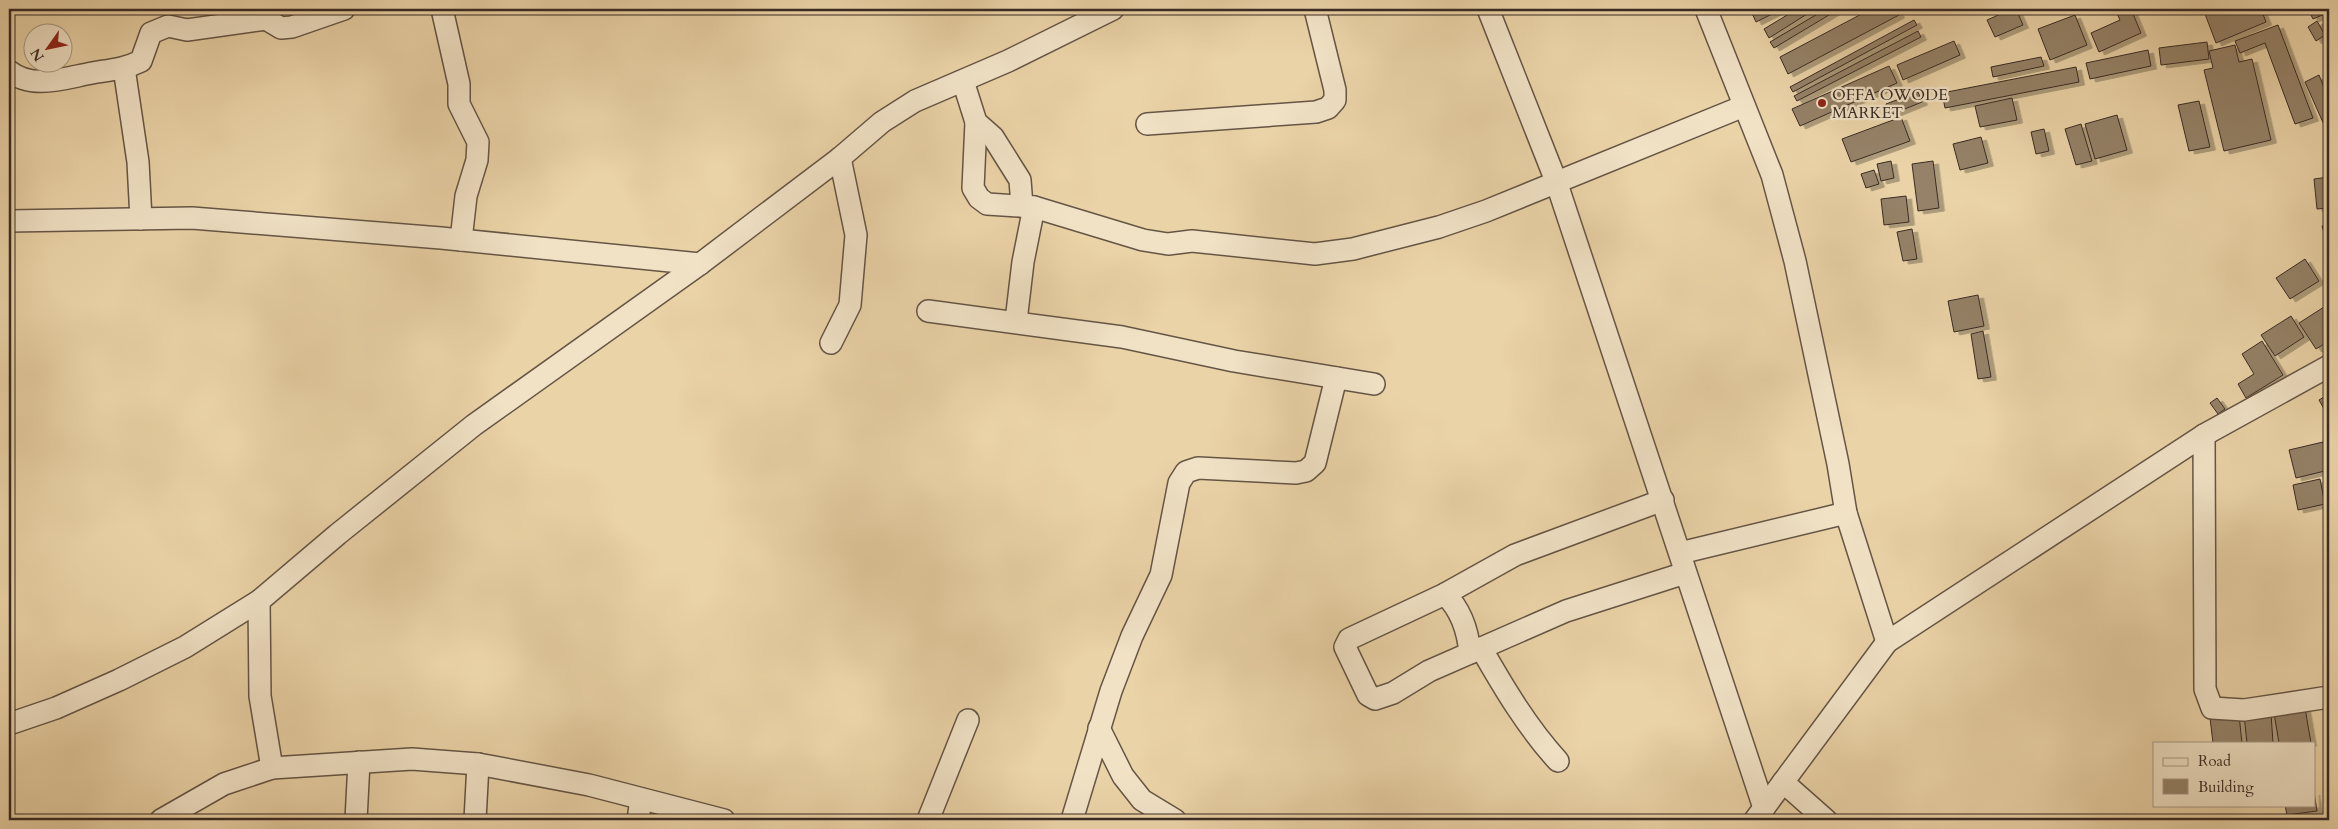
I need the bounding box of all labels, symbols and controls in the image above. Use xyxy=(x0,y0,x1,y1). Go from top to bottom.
north arrow xyxy=(22,22,72,72)
text: N xyxy=(26,45,49,65)
place label: OFFA OWODE MARKET xyxy=(1832,84,1948,124)
marker: OFFA OWODE MARKET xyxy=(1816,97,1828,109)
legend xyxy=(2153,742,2316,806)
text: Road xyxy=(2198,751,2231,771)
text: Building xyxy=(2198,777,2254,797)

